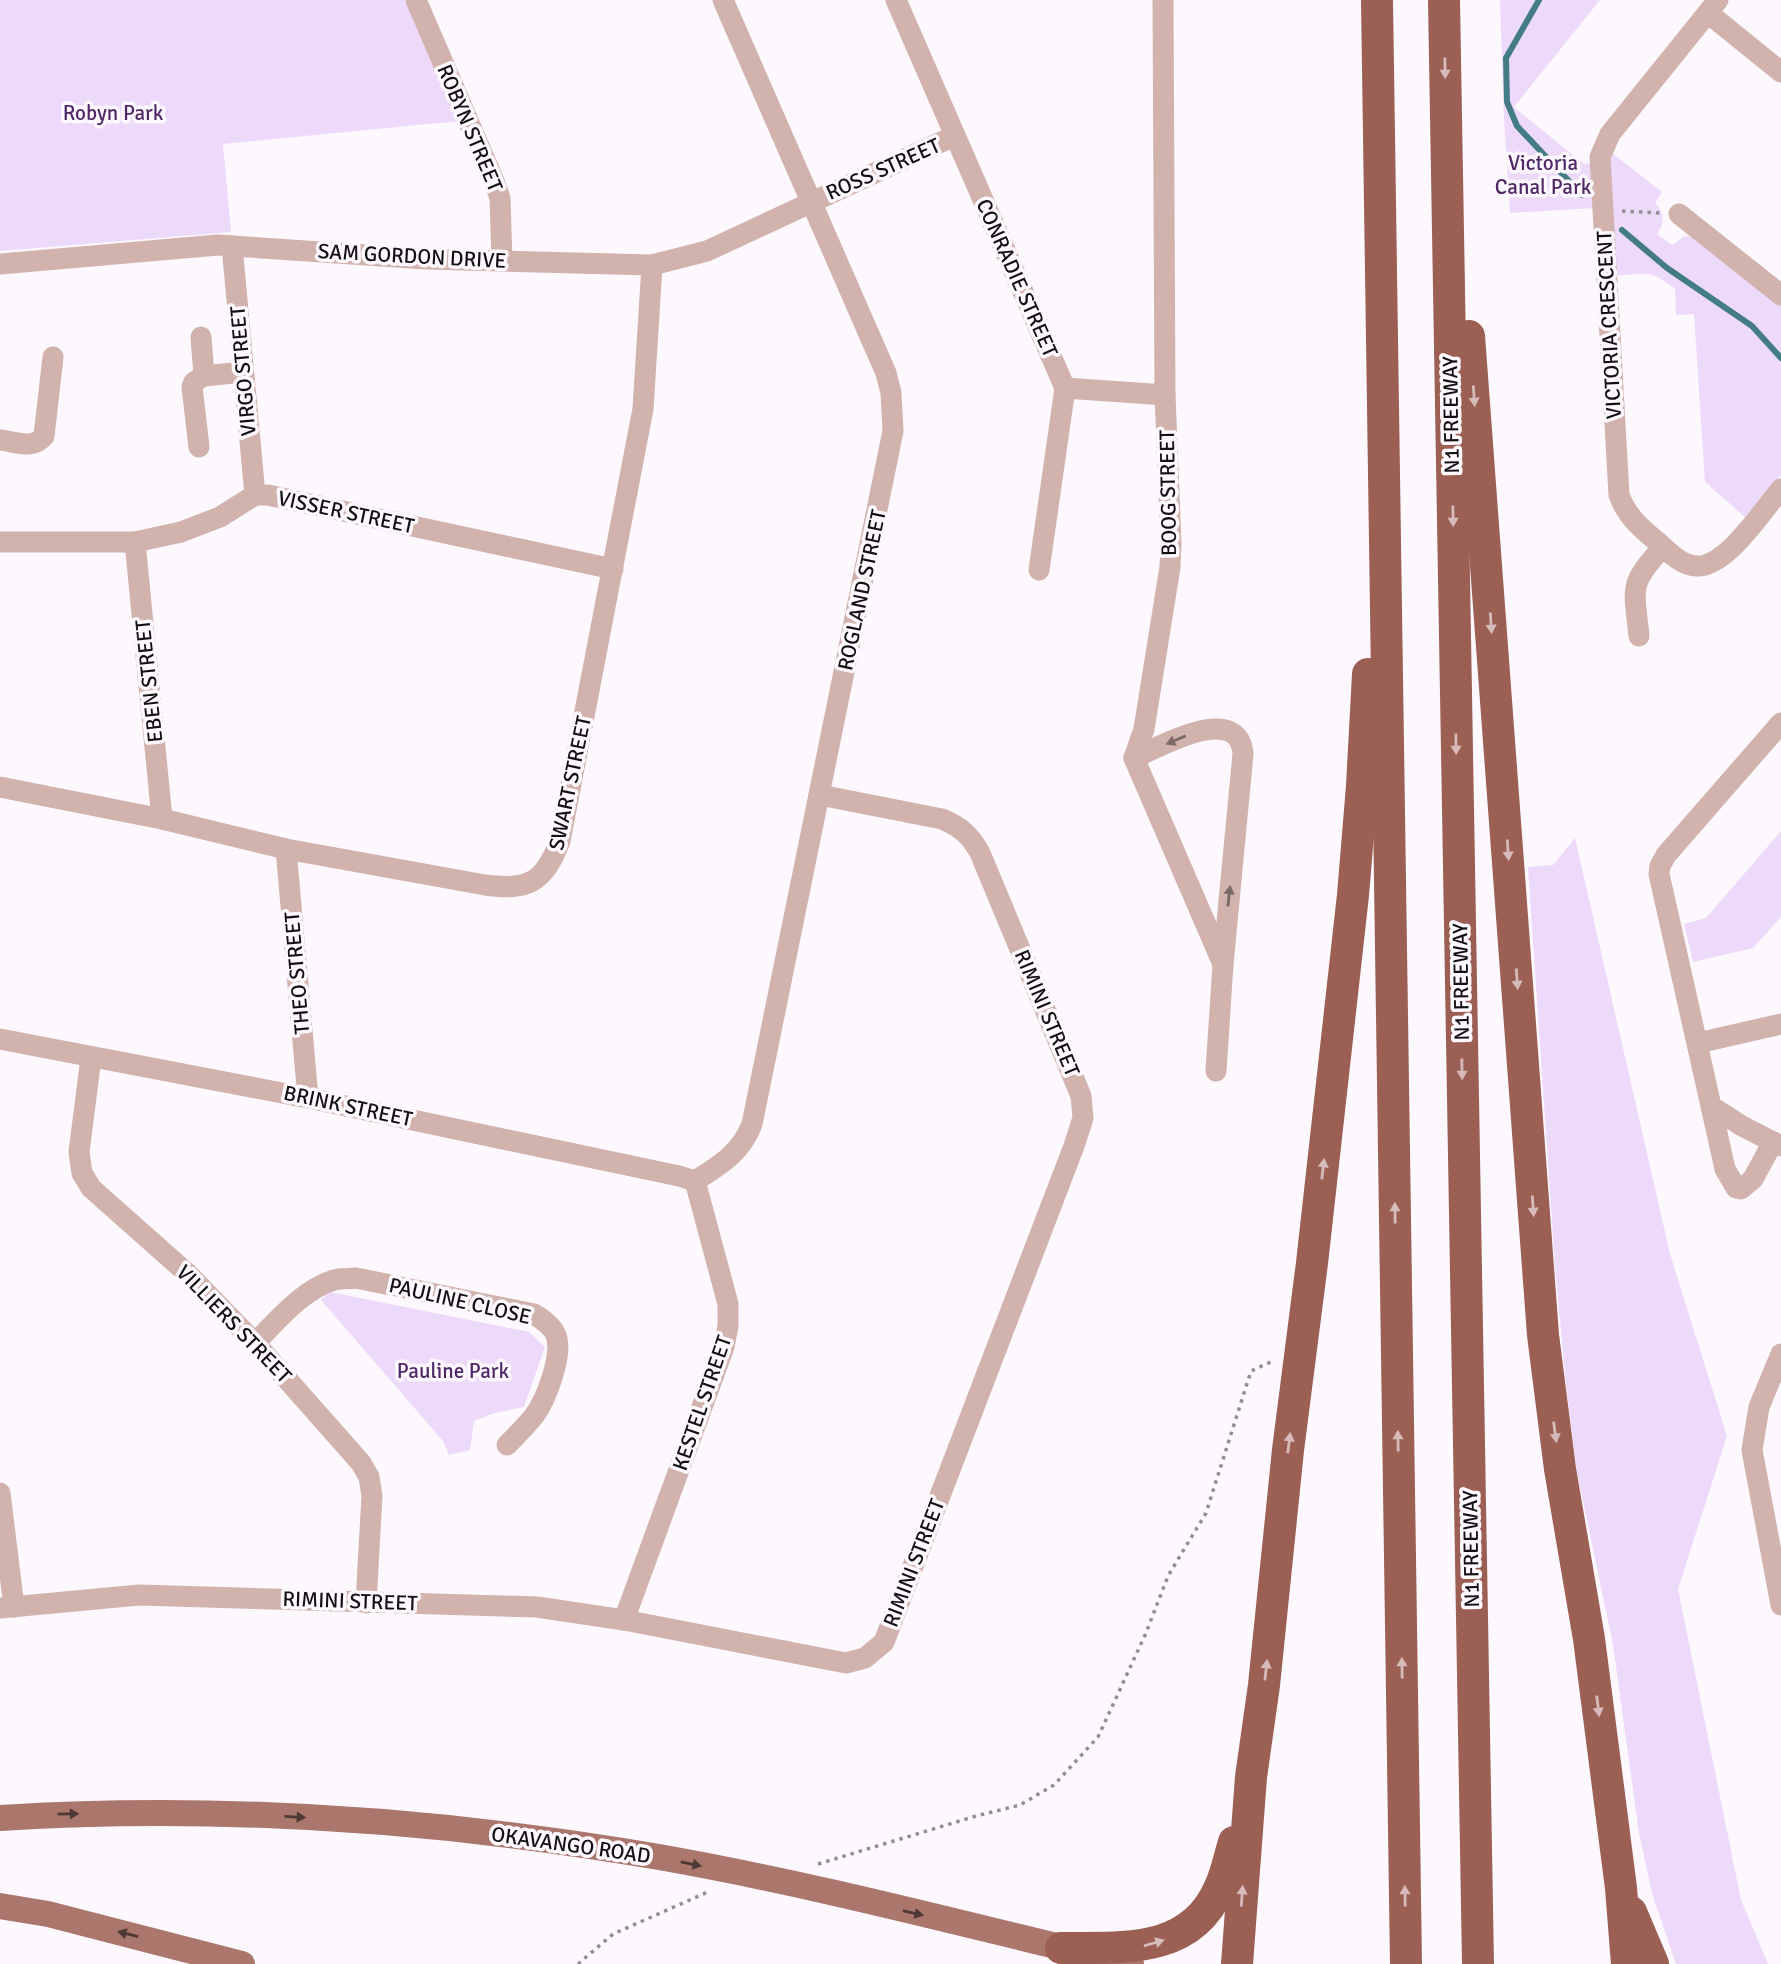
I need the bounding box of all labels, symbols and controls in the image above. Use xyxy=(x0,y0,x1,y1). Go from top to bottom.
one-way arrow xyxy=(1439,57,1451,79)
street label: ROBYN STREET xyxy=(431,60,509,196)
park label: Robyn Park xyxy=(63,100,164,126)
street label: ROSS STREET xyxy=(822,132,945,206)
park label: Victoria Canal Park xyxy=(1495,150,1592,200)
street label: CONRADIE STREET xyxy=(970,195,1064,362)
street label: VICTORIA CRESCENT xyxy=(1591,229,1627,420)
street label: SAM GORDON DRIVE xyxy=(317,238,507,274)
street label: VIRGO STREET xyxy=(224,304,262,437)
street label: N1 FREEWAY xyxy=(1437,356,1465,474)
one-way arrow xyxy=(1469,385,1480,407)
street label: BOOG STREET xyxy=(1154,429,1182,556)
street label: VISSER STREET xyxy=(275,485,417,539)
one-way arrow xyxy=(1447,505,1458,527)
street label: ROGLAND STREET xyxy=(832,507,892,673)
one-way arrow xyxy=(1486,612,1497,634)
street label: EBEN STREET xyxy=(130,618,168,744)
street label: SWART STREET xyxy=(543,713,597,853)
one-way arrow xyxy=(1451,733,1462,755)
one-way arrow xyxy=(1166,734,1186,746)
one-way arrow xyxy=(1502,839,1513,861)
one-way arrow xyxy=(1224,885,1235,907)
street label: THEO STREET xyxy=(279,910,315,1035)
street label: N1 FREEWAY xyxy=(1447,923,1475,1041)
street label: RIMINI STREET xyxy=(1009,946,1086,1081)
one-way arrow xyxy=(1511,968,1522,990)
one-way arrow xyxy=(1456,1058,1468,1080)
street label: BRINK STREET xyxy=(281,1080,415,1132)
one-way arrow xyxy=(1318,1158,1329,1180)
one-way arrow xyxy=(1528,1195,1539,1217)
one-way arrow xyxy=(1389,1202,1401,1224)
street label: VILLIERS STREET xyxy=(171,1259,298,1389)
street label: PAULINE CLOSE xyxy=(386,1272,534,1330)
street label: KESTEL STREET xyxy=(667,1331,738,1474)
park label: Pauline Park xyxy=(397,1358,510,1384)
one-way arrow xyxy=(1550,1421,1561,1443)
one-way arrow xyxy=(1392,1430,1404,1452)
one-way arrow xyxy=(1284,1432,1295,1454)
street label: N1 FREEWAY xyxy=(1457,1490,1485,1608)
street label: RIMINI STREET xyxy=(878,1495,951,1631)
street label: RIMINI STREET xyxy=(282,1586,419,1616)
one-way arrow xyxy=(1396,1657,1407,1679)
one-way arrow xyxy=(1261,1659,1272,1681)
one-way arrow xyxy=(1592,1695,1603,1717)
one-way arrow xyxy=(57,1808,79,1820)
one-way arrow xyxy=(285,1811,307,1822)
street label: OKAVANGO ROAD xyxy=(490,1821,652,1869)
one-way arrow xyxy=(680,1858,702,1869)
one-way arrow xyxy=(1237,1885,1248,1907)
one-way arrow xyxy=(1399,1885,1411,1907)
one-way arrow xyxy=(903,1908,925,1919)
one-way arrow xyxy=(117,1929,138,1939)
one-way arrow xyxy=(1143,1937,1165,1948)

